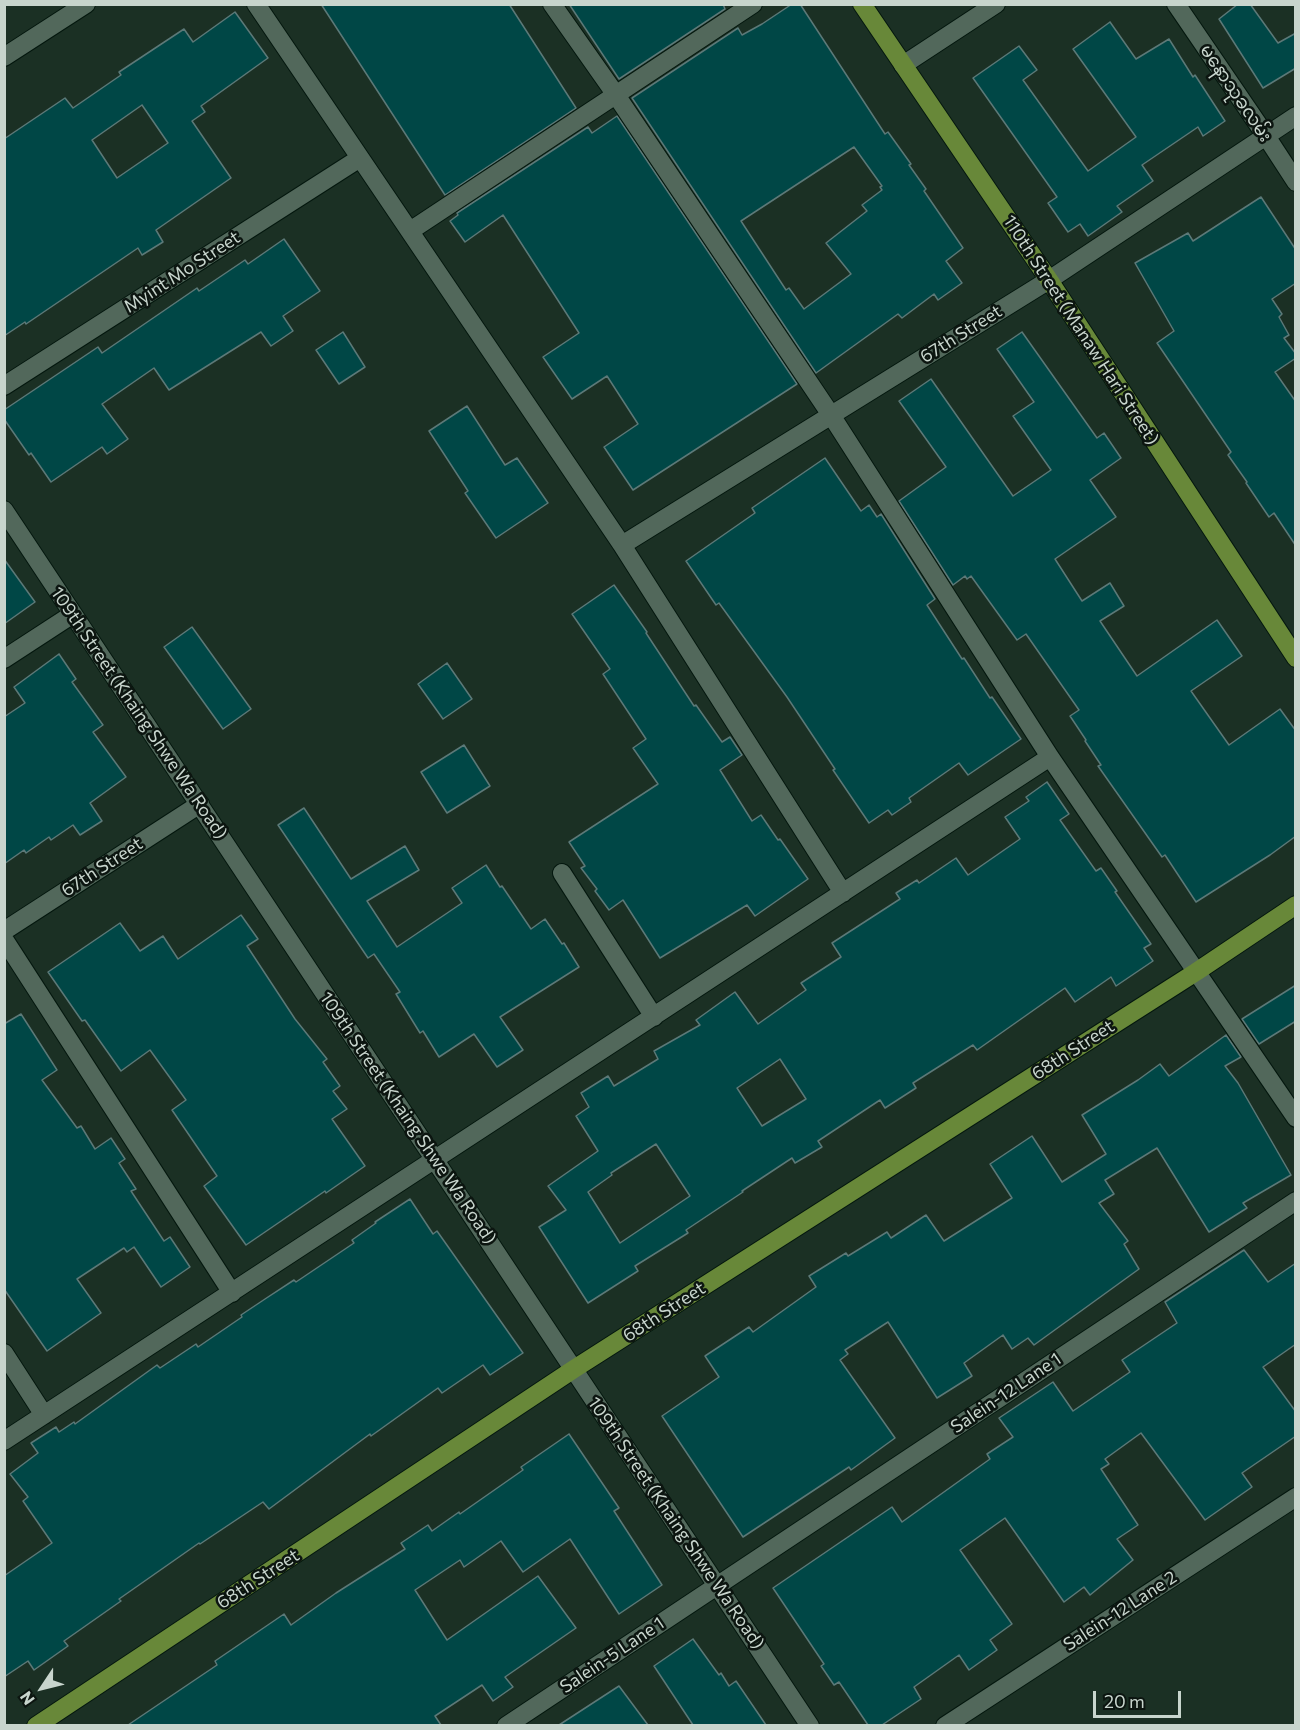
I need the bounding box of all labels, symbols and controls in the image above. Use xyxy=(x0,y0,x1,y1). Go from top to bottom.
street label: မနောသုခလမ်း xyxy=(1195,40,1277,146)
street label: 110th Street (Manaw Hari Street) xyxy=(999,211,1163,449)
street label: Myint Mo Street xyxy=(120,226,244,318)
street label: 67th Street xyxy=(916,300,1006,368)
street label: 109th Street (Khaing Shwe Wa Road) xyxy=(46,583,232,843)
street label: 67th Street xyxy=(57,833,147,901)
street label: 109th Street (Khaing Shwe Wa Road) xyxy=(315,988,501,1248)
street label: 68th Street xyxy=(1028,1015,1118,1085)
street label: 68th Street xyxy=(619,1277,709,1347)
street label: Salein-12 Lane 1 xyxy=(947,1348,1065,1438)
street label: 109th Street (Khaing Shwe Wa Road) xyxy=(583,1393,769,1653)
street label: 68th Street xyxy=(213,1544,303,1614)
street label: Salein-12 Lane 2 xyxy=(1059,1566,1181,1656)
street label: Salein-5 Lane 1 xyxy=(556,1612,668,1698)
north arrow xyxy=(12,1658,72,1718)
scale bar xyxy=(1096,1679,1184,1717)
text: N xyxy=(16,1688,38,1709)
text: 20 m xyxy=(1104,1690,1145,1712)

